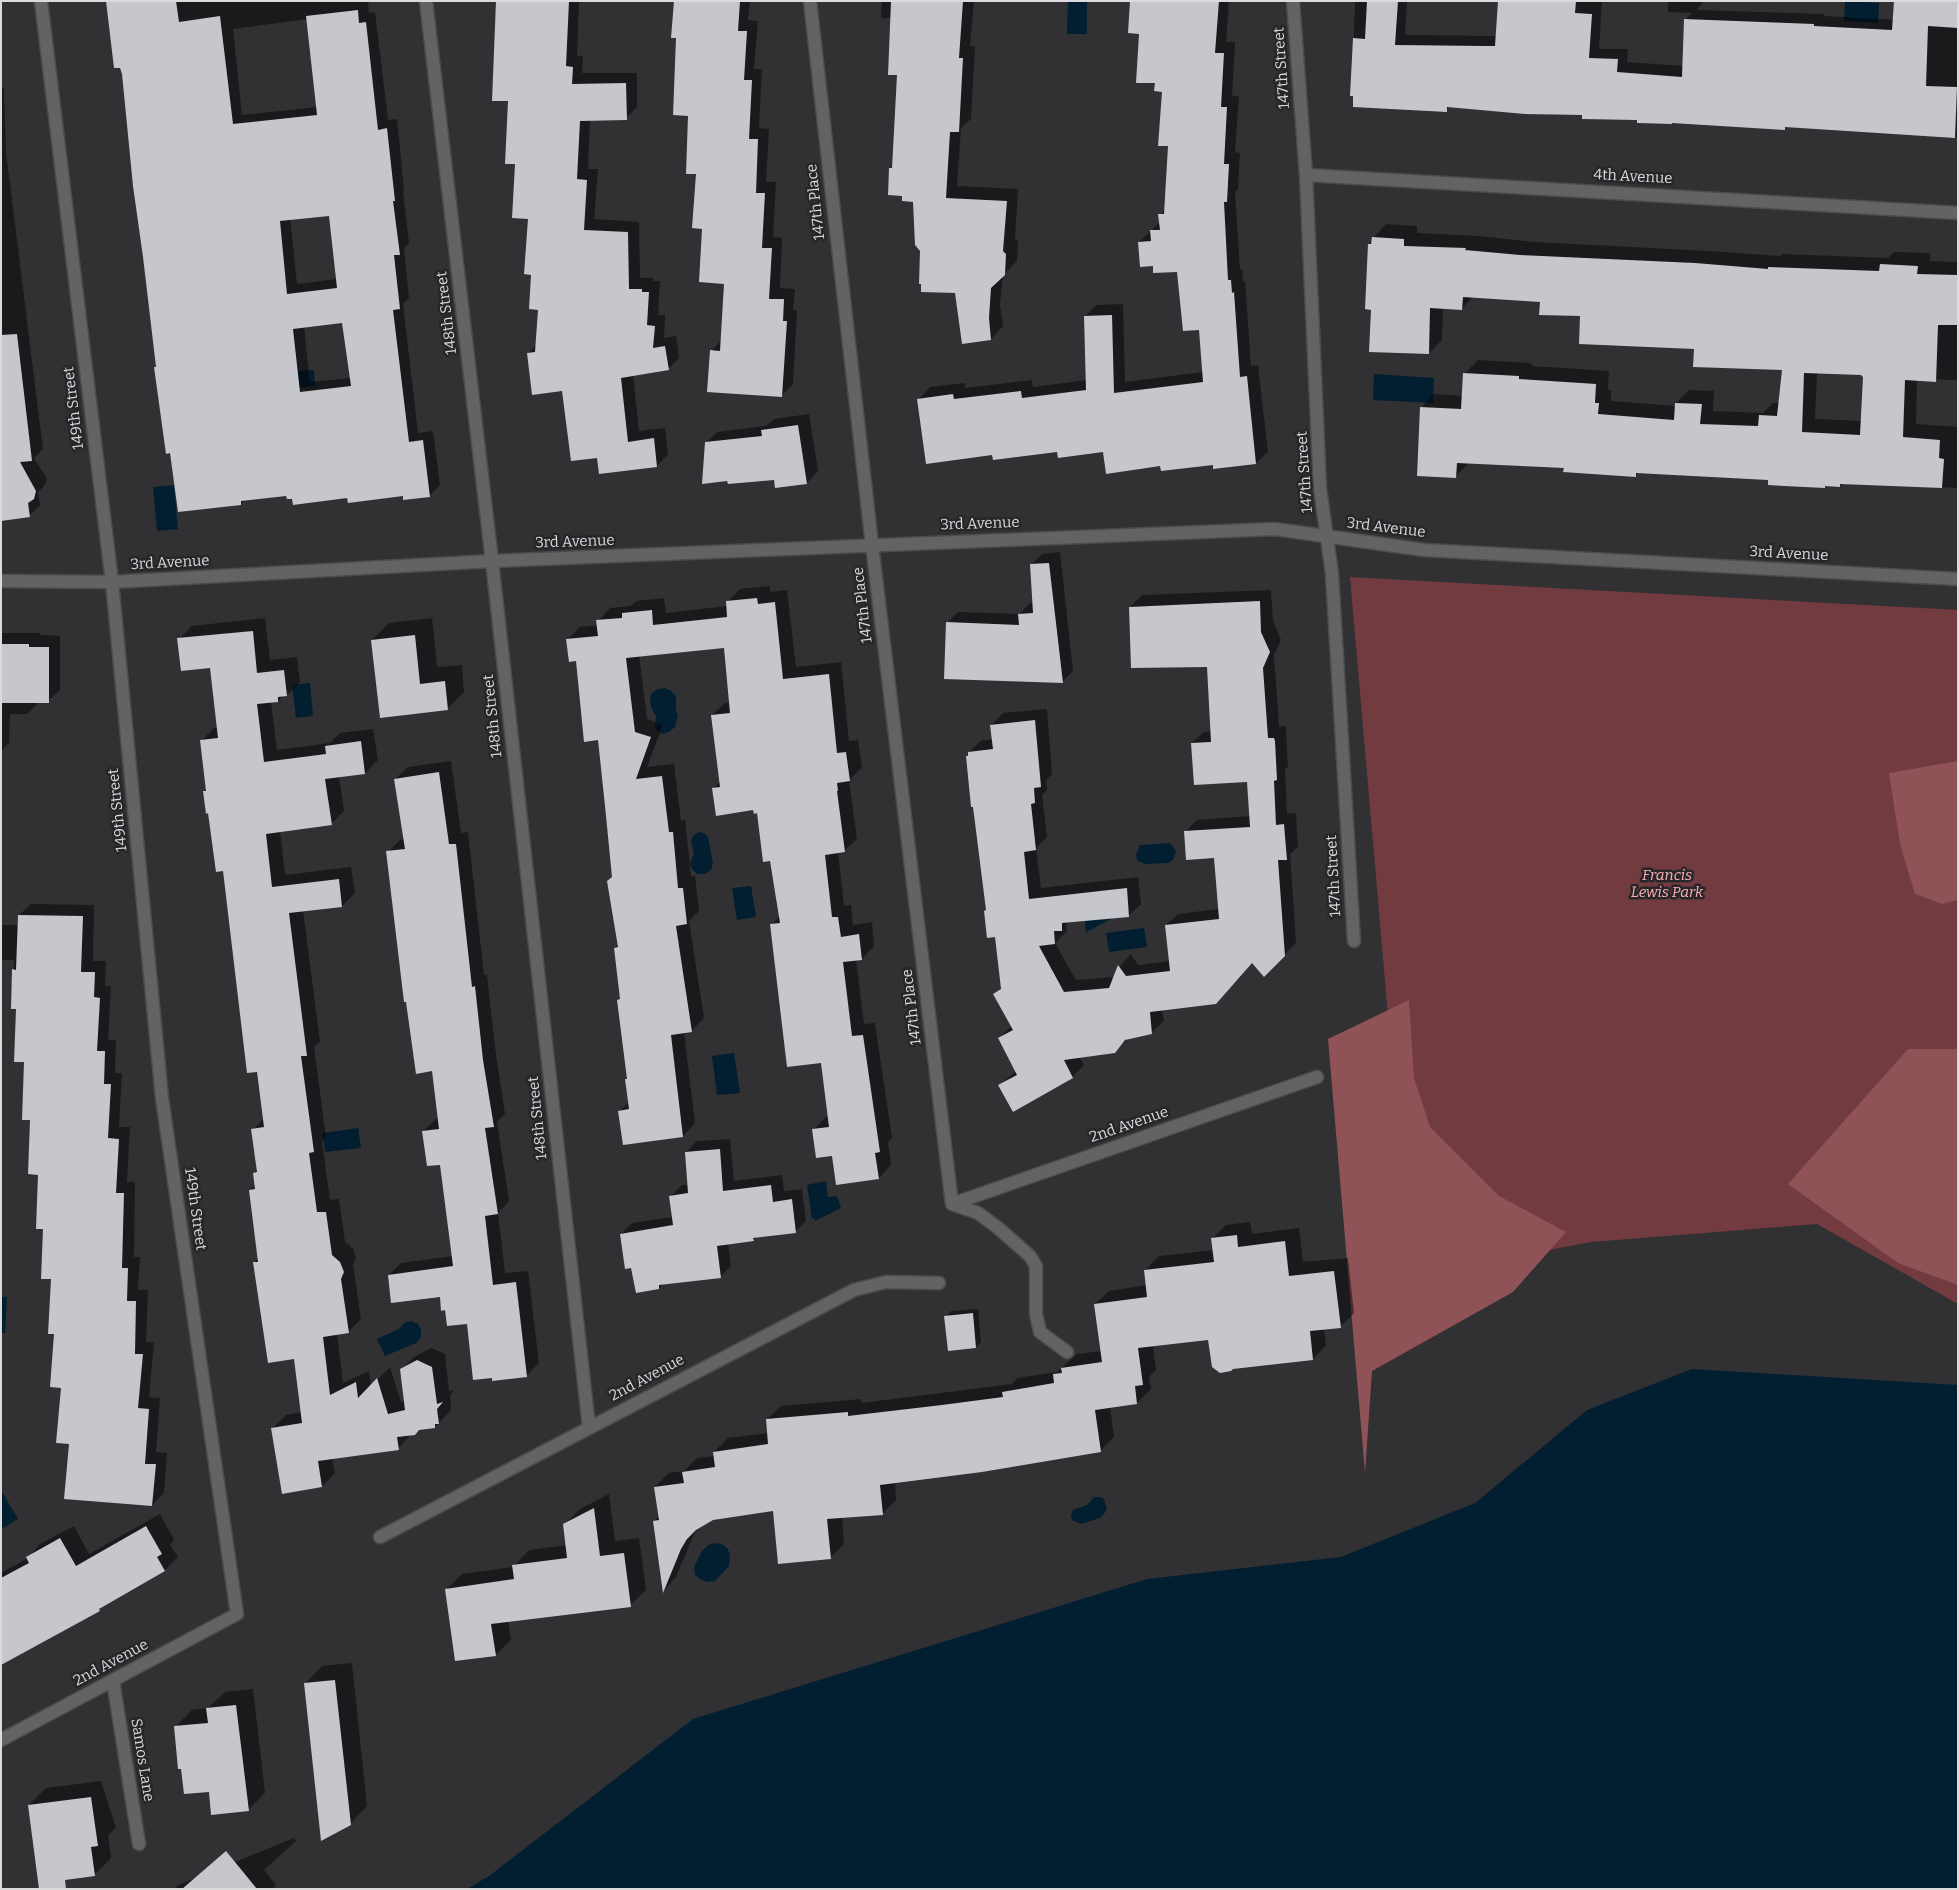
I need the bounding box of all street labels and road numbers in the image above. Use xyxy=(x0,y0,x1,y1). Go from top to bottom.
street label: 147th Street xyxy=(1270,26,1294,110)
street label: 147th Place xyxy=(803,163,829,241)
street label: 4th Avenue xyxy=(1593,166,1673,188)
street label: 148th Street xyxy=(433,270,461,356)
street label: 149th Street xyxy=(60,365,88,451)
street label: 147th Street xyxy=(1293,430,1317,514)
street label: 3rd Avenue xyxy=(940,514,1020,534)
street label: 3rd Avenue xyxy=(1346,514,1426,542)
street label: 3rd Avenue xyxy=(535,532,615,552)
street label: 3rd Avenue xyxy=(1749,543,1829,565)
street label: 3rd Avenue xyxy=(130,552,210,574)
street label: 147th Place xyxy=(849,566,877,644)
street label: 148th Street xyxy=(480,673,506,759)
street label: 149th Street xyxy=(105,767,131,853)
street label: 147th Street xyxy=(1323,835,1345,917)
street label: 147th Place xyxy=(898,968,926,1046)
street label: 148th Street xyxy=(525,1075,551,1161)
street label: 2nd Avenue xyxy=(1087,1103,1171,1147)
street label: 149th Street xyxy=(180,1166,210,1252)
street label: 2nd Avenue xyxy=(606,1351,688,1405)
street label: 2nd Avenue xyxy=(70,1636,152,1690)
street label: Samos Lane xyxy=(127,1717,157,1803)

